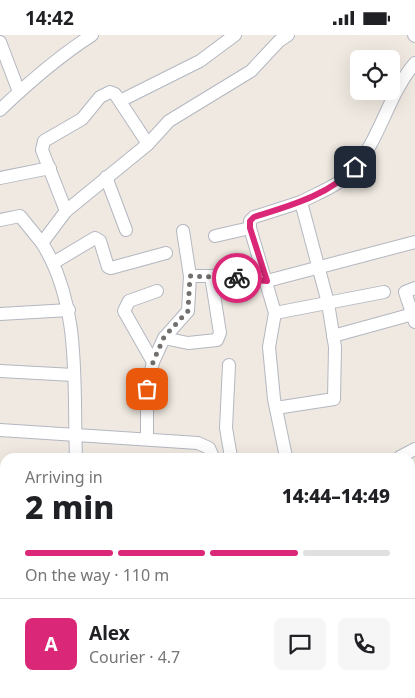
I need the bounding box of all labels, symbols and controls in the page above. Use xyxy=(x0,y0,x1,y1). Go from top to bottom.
text: 14:42 xyxy=(25,5,74,31)
map controls xyxy=(350,50,400,100)
button: locate xyxy=(350,50,400,100)
pin xyxy=(334,146,376,188)
icon: home xyxy=(341,153,369,181)
courier xyxy=(212,253,262,303)
icon: bike xyxy=(223,264,251,292)
pin xyxy=(126,368,168,410)
icon: bag xyxy=(133,375,161,403)
text: Arriving in xyxy=(25,466,103,488)
text: 14:44–14:49 xyxy=(282,483,390,509)
text: 2 min xyxy=(25,485,114,528)
text: On the way · 110 m xyxy=(25,564,169,586)
button: chat xyxy=(274,618,326,670)
button: phone xyxy=(338,618,390,670)
text: Alex xyxy=(89,620,130,646)
text: A xyxy=(44,631,58,657)
text: Courier · 4.7 xyxy=(89,646,180,668)

